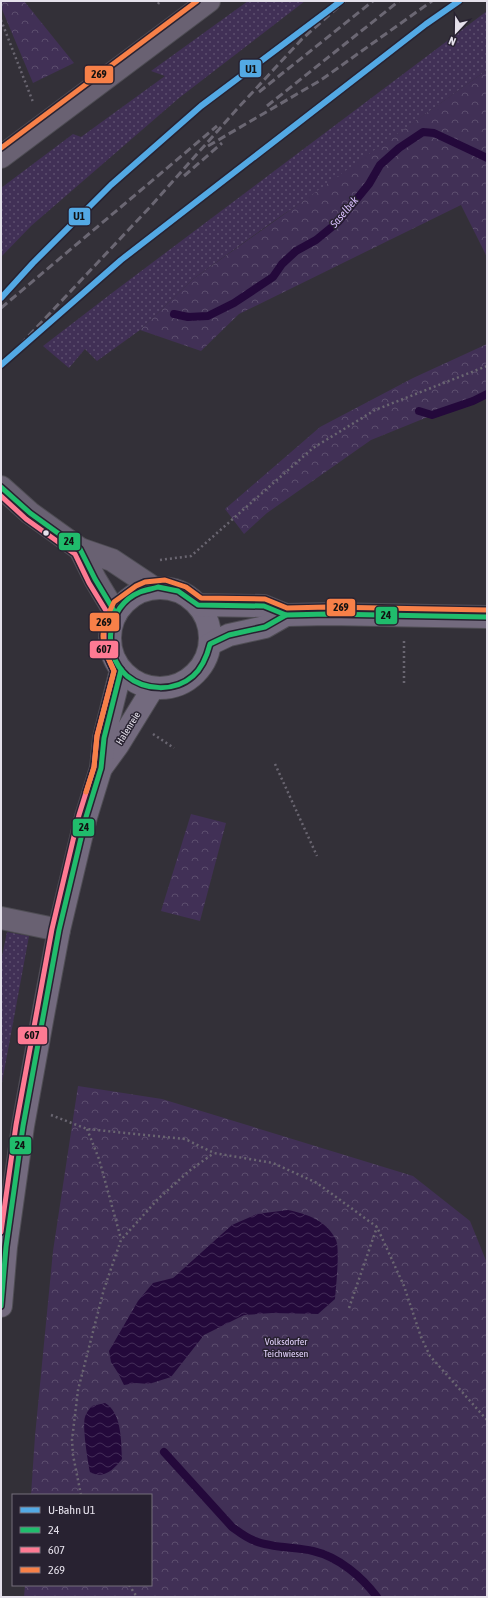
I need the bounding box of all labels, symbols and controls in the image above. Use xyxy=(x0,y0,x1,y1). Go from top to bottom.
north arrow xyxy=(436,12,476,52)
text: N xyxy=(447,34,458,48)
line badge: U1 xyxy=(239,59,262,78)
text: U1 xyxy=(245,63,257,75)
line badge: 269 xyxy=(84,65,114,84)
text: 269 xyxy=(91,68,107,80)
water label: Saselbek xyxy=(327,194,360,231)
line badge: U1 xyxy=(68,207,91,226)
text: U1 xyxy=(73,210,85,222)
unlabelled marker xyxy=(41,528,51,538)
line badge: 24 xyxy=(58,532,81,551)
text: 24 xyxy=(64,535,74,547)
line badge: 269 xyxy=(326,598,356,617)
text: 269 xyxy=(333,601,349,613)
line badge: 24 xyxy=(375,606,398,625)
text: 24 xyxy=(381,609,391,621)
line badge: 269 xyxy=(89,612,120,632)
text: 269 xyxy=(96,616,112,628)
line badge: 607 xyxy=(89,640,119,659)
text: 607 xyxy=(96,643,112,655)
street label: Halenreie xyxy=(114,709,143,746)
line badge: 24 xyxy=(72,818,95,837)
text: 24 xyxy=(79,821,89,833)
line badge: 607 xyxy=(17,1026,48,1045)
text: 607 xyxy=(24,1029,40,1041)
line badge: 24 xyxy=(9,1136,32,1155)
text: 24 xyxy=(15,1139,25,1151)
park label: Volksdorfer Teichwiesen xyxy=(264,1336,309,1359)
legend xyxy=(12,1494,152,1586)
text: U-Bahn U1 xyxy=(48,1503,96,1517)
text: 24 xyxy=(48,1523,60,1537)
text: 607 xyxy=(48,1543,65,1557)
text: 269 xyxy=(48,1563,65,1577)

